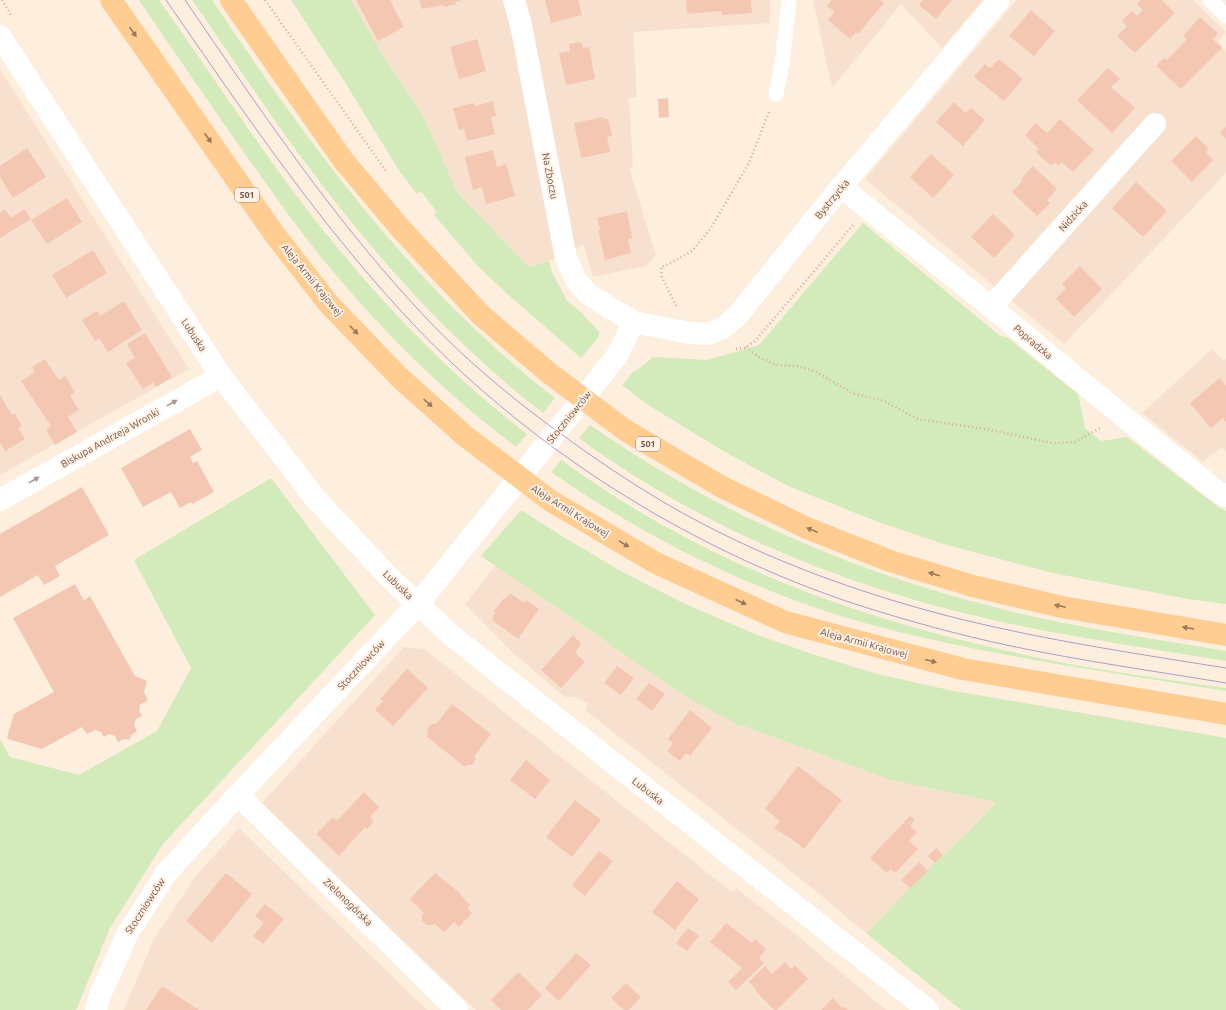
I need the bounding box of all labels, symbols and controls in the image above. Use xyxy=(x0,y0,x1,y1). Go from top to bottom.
one-way arrow xyxy=(129,27,137,37)
one-way arrow xyxy=(204,133,212,144)
street label: Na Zboczu xyxy=(540,152,560,200)
street label: Bystrzycka xyxy=(813,177,851,221)
road number: 501 xyxy=(235,188,259,202)
street label: Nidzicka xyxy=(1056,198,1090,234)
street label: Aleja Armii Krajowej xyxy=(280,242,344,318)
street label: Lubuska xyxy=(179,317,209,353)
street label: Popradzka xyxy=(1011,323,1055,361)
one-way arrow xyxy=(350,325,359,335)
street label: Stoczniowców xyxy=(545,388,594,445)
one-way arrow xyxy=(423,399,434,408)
one-way arrow xyxy=(166,400,178,407)
street label: Biskupa Andrzeja Wronki xyxy=(59,406,161,470)
road number: 501 xyxy=(636,437,660,451)
one-way arrow xyxy=(28,477,40,484)
street label: Aleja Armii Krajowej xyxy=(529,483,611,539)
one-way arrow xyxy=(805,526,817,532)
one-way arrow xyxy=(618,541,630,548)
street label: Lubuska xyxy=(381,568,415,602)
one-way arrow xyxy=(927,571,939,577)
one-way arrow xyxy=(735,599,746,605)
one-way arrow xyxy=(1053,602,1066,608)
one-way arrow xyxy=(1181,625,1194,631)
street label: Aleja Armii Krajowej xyxy=(819,626,909,660)
street label: Stoczniowców xyxy=(335,638,387,692)
one-way arrow xyxy=(925,658,937,664)
street label: Lubuska xyxy=(630,775,666,807)
street label: Stoczniowców xyxy=(123,876,167,936)
street label: Zielonogórska xyxy=(321,876,375,928)

